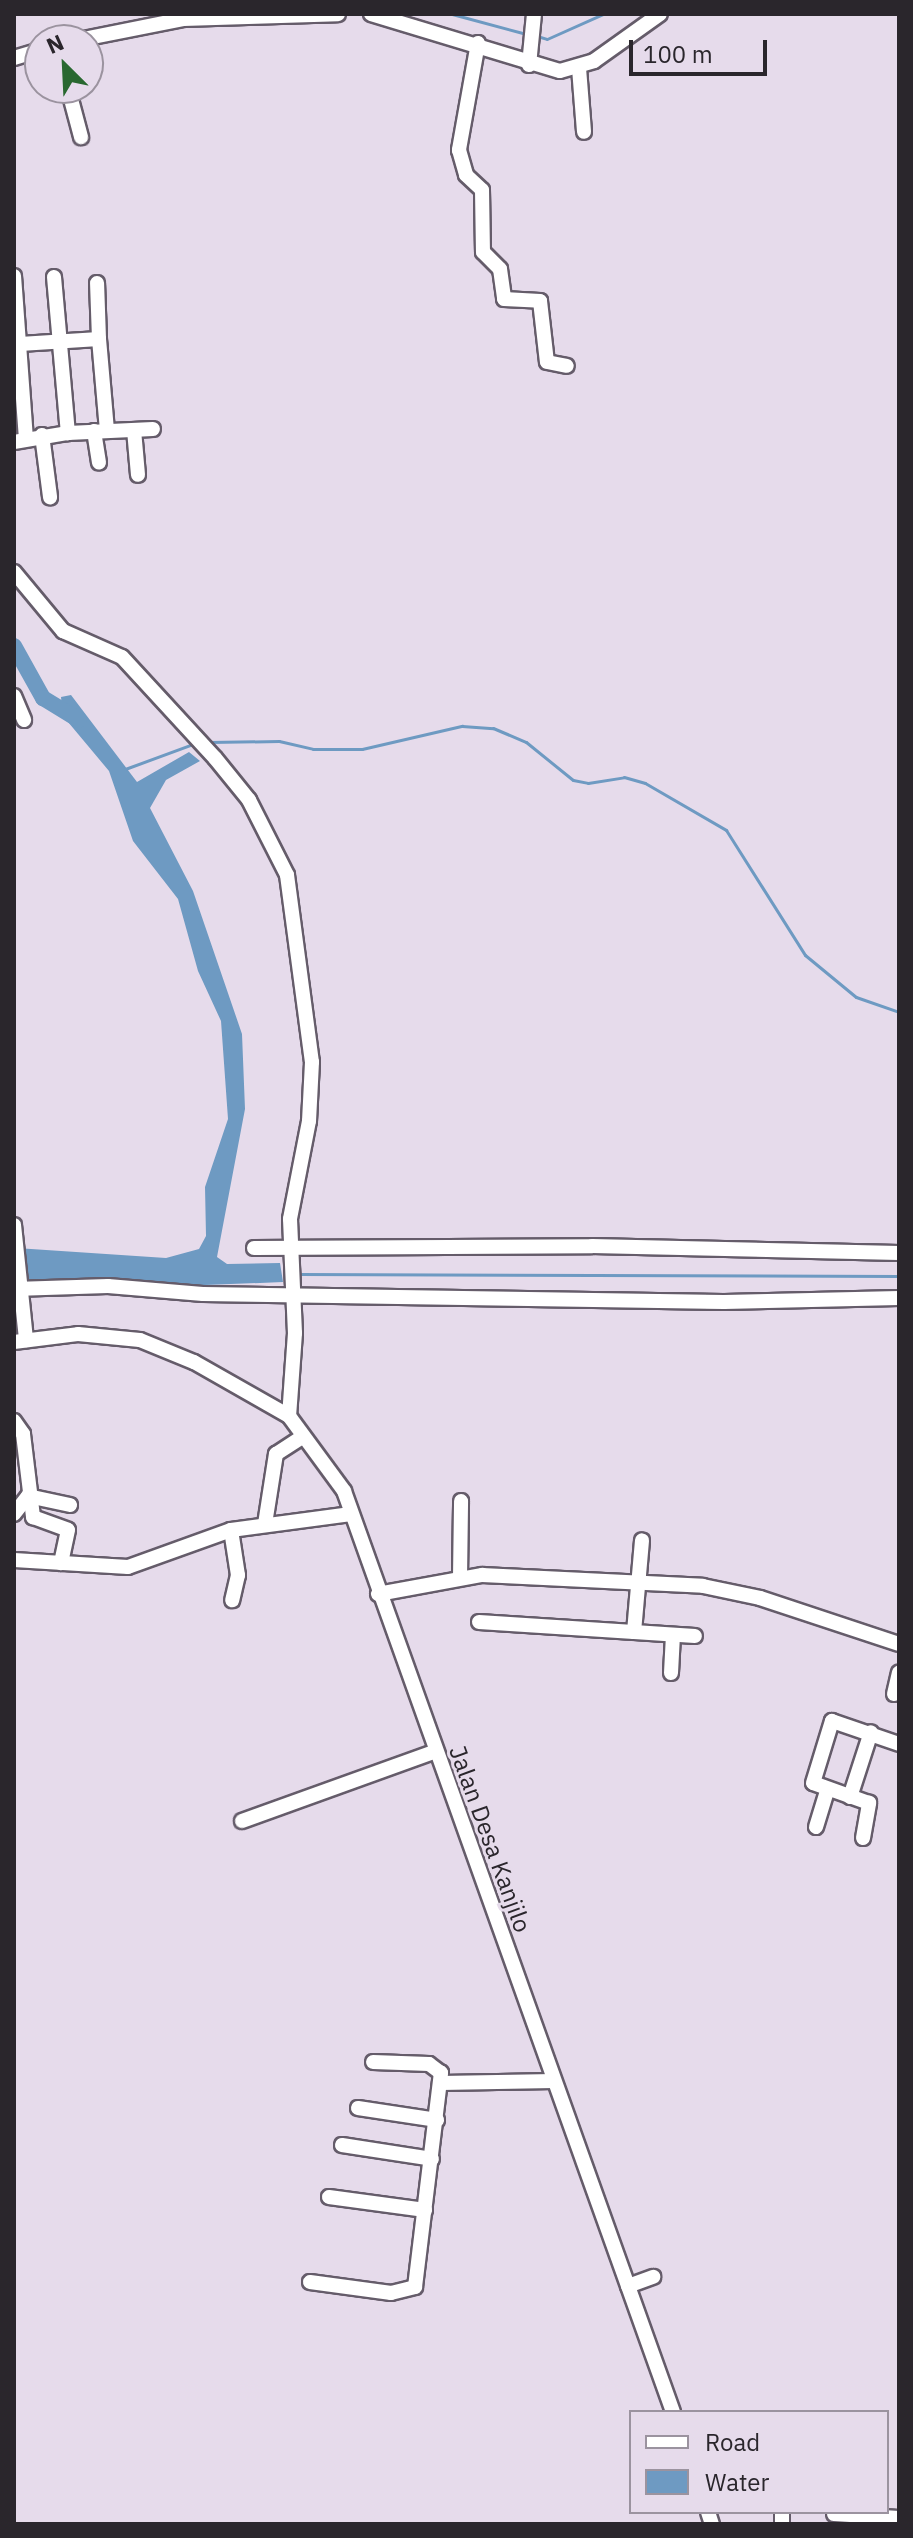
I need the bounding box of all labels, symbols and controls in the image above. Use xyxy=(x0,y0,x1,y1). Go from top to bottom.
north arrow xyxy=(24,24,104,104)
scale bar xyxy=(633,24,771,74)
text: N xyxy=(42,27,68,60)
text: 100 m xyxy=(643,38,713,70)
street label: Jalan Desa Kanjilo xyxy=(443,1742,537,1936)
legend xyxy=(629,2410,889,2514)
text: Road xyxy=(705,2426,760,2458)
text: Water xyxy=(705,2466,769,2498)

